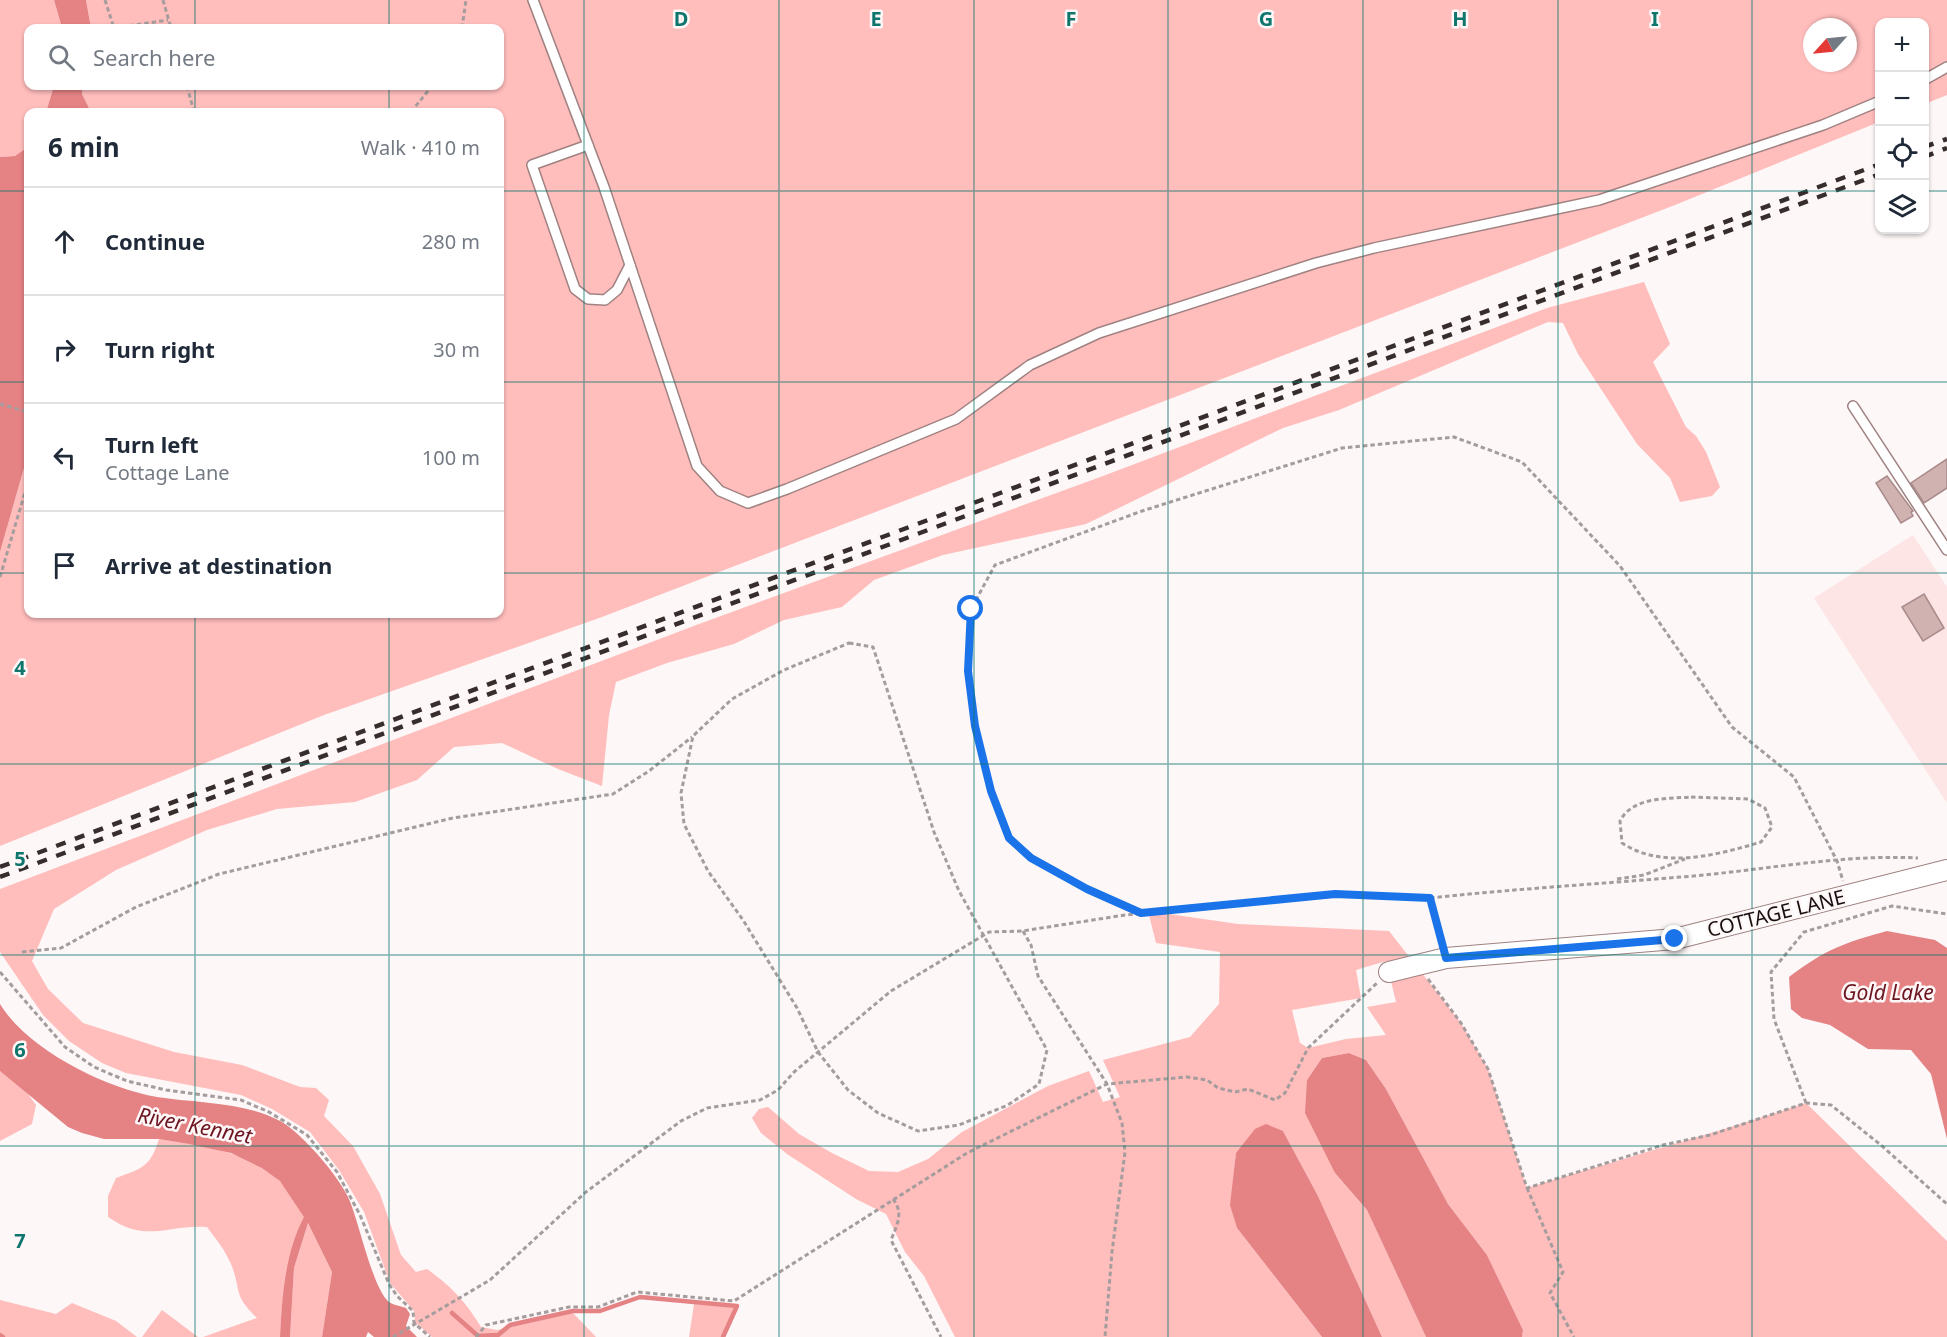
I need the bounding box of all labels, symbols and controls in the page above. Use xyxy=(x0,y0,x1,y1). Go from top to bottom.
text: D xyxy=(674,5,688,32)
text: E xyxy=(870,5,882,32)
text: F xyxy=(1066,5,1076,32)
text: G xyxy=(1259,5,1273,32)
text: H xyxy=(1452,5,1468,32)
text: I xyxy=(1651,5,1659,32)
north arrow xyxy=(1803,18,1857,72)
map controls xyxy=(1875,18,1929,234)
button: + xyxy=(1875,18,1929,72)
search box xyxy=(24,24,504,90)
icon: search xyxy=(45,41,78,74)
text: Search here xyxy=(93,42,215,72)
button: − xyxy=(1875,72,1929,126)
button: locate xyxy=(1875,126,1929,180)
text: 6 min xyxy=(48,129,120,165)
text: Walk · 410 m xyxy=(361,134,480,161)
button: layers xyxy=(1875,180,1929,234)
icon: ahead xyxy=(48,225,81,258)
text: Continue xyxy=(105,226,205,256)
text: 280 m xyxy=(422,228,480,255)
icon: right xyxy=(48,333,81,366)
text: Turn right xyxy=(105,334,215,364)
text: 30 m xyxy=(433,336,480,363)
text: Turn left xyxy=(105,429,199,459)
icon: left xyxy=(48,441,81,474)
text: 100 m xyxy=(422,444,480,471)
text: Cottage Lane xyxy=(105,459,230,486)
icon: arrive xyxy=(48,549,81,582)
text: Arrive at destination xyxy=(105,550,332,580)
route start xyxy=(957,595,983,621)
text: 4 xyxy=(14,654,26,681)
text: 5 xyxy=(14,845,26,872)
street label: COTTAGE LANE xyxy=(1704,883,1848,943)
route end xyxy=(1661,925,1687,951)
water label: Gold Lake xyxy=(1842,978,1934,1006)
text: 6 xyxy=(14,1036,26,1063)
water label: River Kennet xyxy=(136,1100,255,1150)
text: 7 xyxy=(14,1227,26,1254)

